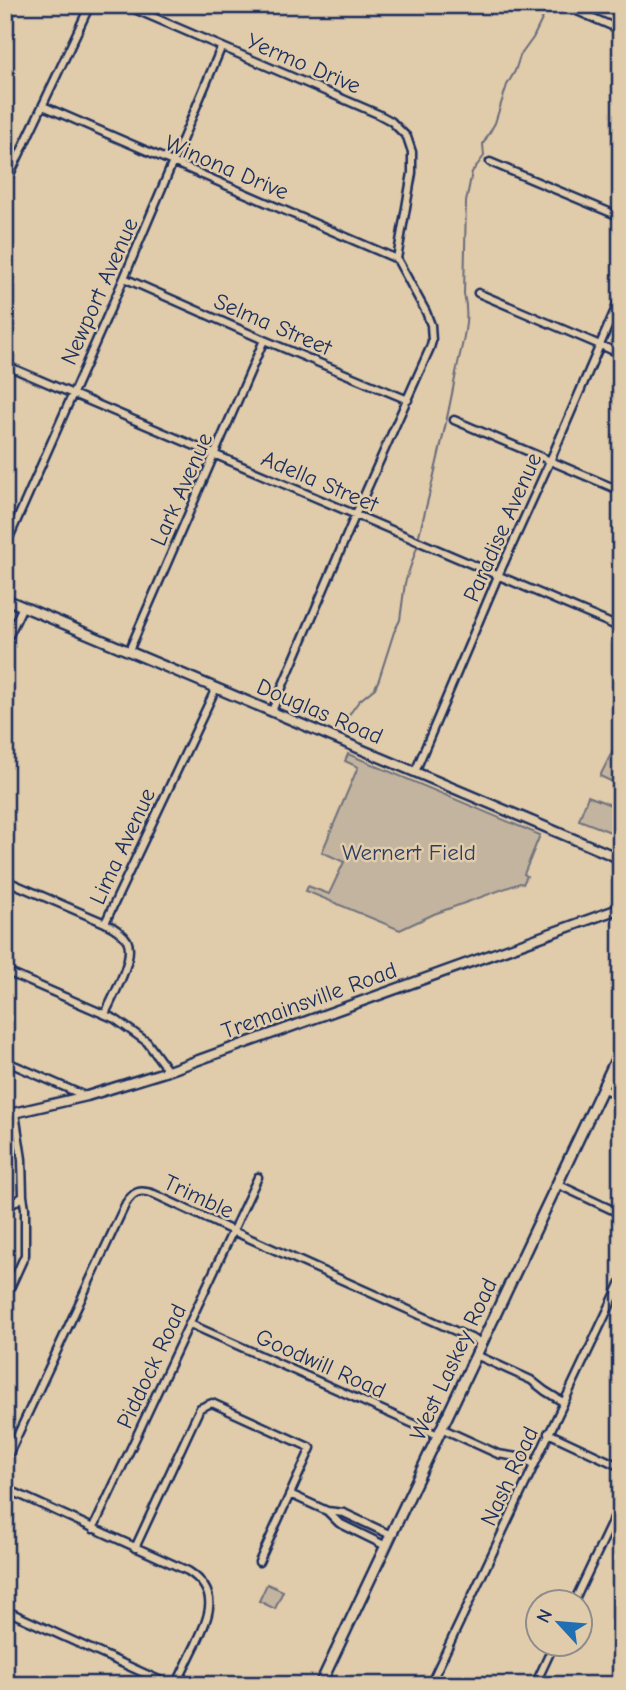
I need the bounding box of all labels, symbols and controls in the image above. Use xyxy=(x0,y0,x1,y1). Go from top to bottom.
street label: Yermo Drive xyxy=(243,27,365,100)
street label: Winona Drive xyxy=(161,129,293,206)
street label: Newport Avenue xyxy=(55,213,144,369)
street label: Selma Street xyxy=(210,288,337,362)
street label: Lark Avenue xyxy=(145,428,218,550)
street label: Adella Street xyxy=(257,445,384,519)
street label: Paradise Avenue xyxy=(457,448,547,606)
street label: Douglas Road xyxy=(253,673,387,750)
street label: Lima Avenue xyxy=(84,784,161,909)
park label: Wernert Field xyxy=(342,839,476,866)
street label: Tremainsville Road xyxy=(218,956,400,1045)
street label: Trimble xyxy=(159,1169,238,1224)
street label: West Laskey Road xyxy=(404,1274,503,1445)
street label: Piddock Road xyxy=(111,1300,192,1433)
street label: Goodwill Road xyxy=(252,1323,390,1404)
street label: Nash Road xyxy=(475,1422,544,1530)
north arrow xyxy=(524,1588,594,1658)
text: N xyxy=(532,1606,557,1626)

